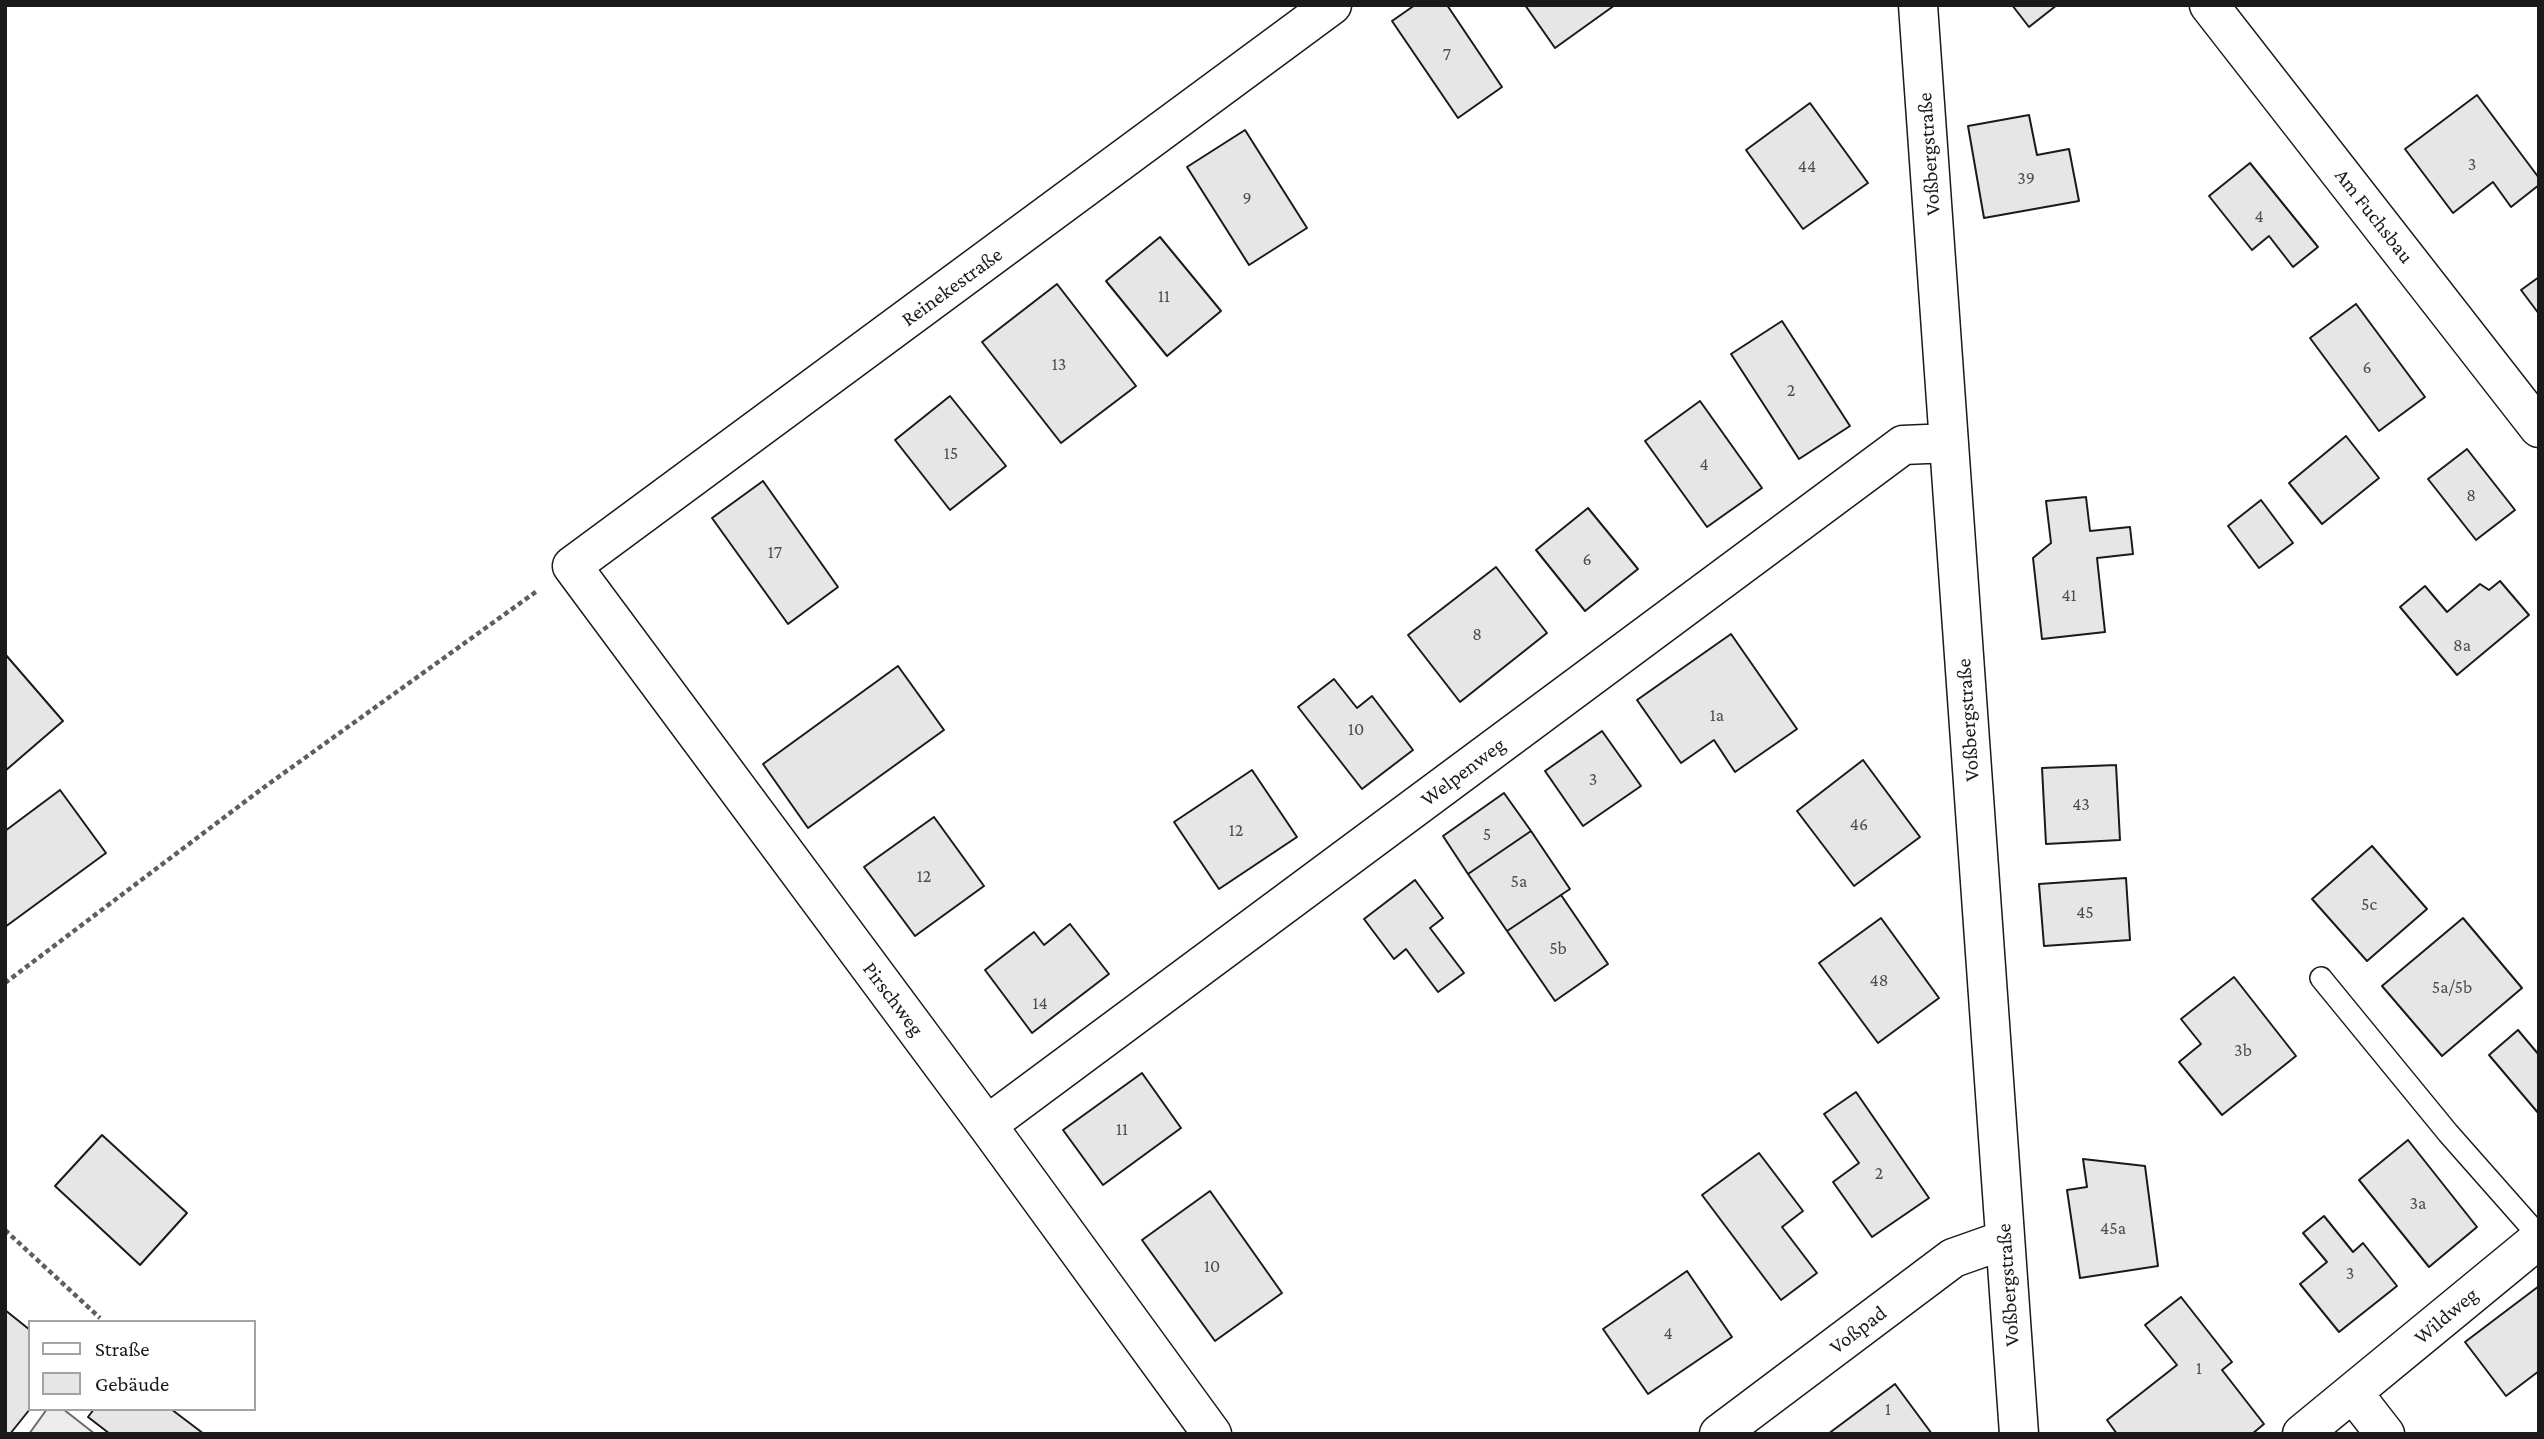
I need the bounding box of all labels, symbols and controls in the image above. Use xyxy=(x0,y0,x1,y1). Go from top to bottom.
house number: 7 xyxy=(1443,43,1451,65)
street label: Voßbergstraße xyxy=(1912,92,1946,216)
house number: 3 xyxy=(2468,153,2476,175)
house number: 44 xyxy=(1798,155,1816,177)
street label: Am Fuchsbau xyxy=(2329,163,2419,269)
house number: 39 xyxy=(2017,167,2035,189)
house number: 9 xyxy=(1242,187,1252,209)
house number: 4 xyxy=(2254,205,2264,227)
street label: Reinekestraße xyxy=(897,242,1007,332)
house number: 11 xyxy=(1158,285,1170,307)
house number: 13 xyxy=(1052,353,1066,375)
house number: 6 xyxy=(2362,356,2372,378)
house number: 2 xyxy=(1787,379,1795,401)
house number: 15 xyxy=(944,442,958,464)
house number: 4 xyxy=(1699,453,1709,475)
house number: 8 xyxy=(2466,484,2476,506)
house number: 17 xyxy=(768,541,782,563)
house number: 6 xyxy=(1582,548,1592,570)
house number: 41 xyxy=(2061,584,2077,606)
house number: 8 xyxy=(1472,623,1482,645)
house number: 8a xyxy=(2453,634,2471,656)
street label: Voßbergstraße xyxy=(1951,658,1985,782)
house number: 1a xyxy=(1710,704,1724,726)
house number: 10 xyxy=(1348,718,1364,740)
street label: Welpenweg xyxy=(1416,732,1510,812)
house number: 3 xyxy=(1589,768,1597,790)
house number: 43 xyxy=(2072,793,2090,815)
house number: 46 xyxy=(1850,813,1868,835)
house number: 12 xyxy=(1229,819,1243,841)
house number: 5 xyxy=(1483,823,1491,845)
house number: 12 xyxy=(917,865,931,887)
house number: 5a xyxy=(1511,870,1527,892)
house number: 5c xyxy=(2361,893,2377,915)
house number: 45 xyxy=(2076,901,2094,923)
house number: 5b xyxy=(1549,937,1567,959)
street label: Pirschweg xyxy=(857,957,929,1041)
house number: 48 xyxy=(1870,969,1888,991)
house number: 5a/5b xyxy=(2432,976,2472,998)
house number: 14 xyxy=(1032,992,1048,1014)
house number: 3b xyxy=(2234,1039,2252,1061)
house number: 11 xyxy=(1116,1118,1128,1140)
house number: 2 xyxy=(1875,1162,1883,1184)
house number: 3a xyxy=(2410,1192,2426,1214)
house number: 45a xyxy=(2100,1217,2126,1239)
street label: Voßbergstraße xyxy=(1991,1223,2025,1347)
house number: 10 xyxy=(1204,1255,1220,1277)
house number: 3 xyxy=(2346,1262,2354,1284)
street label: Wildweg xyxy=(2409,1282,2483,1350)
street label: Voßpad xyxy=(1824,1300,1892,1360)
legend xyxy=(28,1320,256,1411)
house number: 4 xyxy=(1663,1322,1673,1344)
text: Straße xyxy=(95,1337,149,1361)
house number: 1 xyxy=(2196,1357,2202,1379)
text: Gebäude xyxy=(95,1372,169,1396)
house number: 1 xyxy=(1885,1398,1891,1420)

